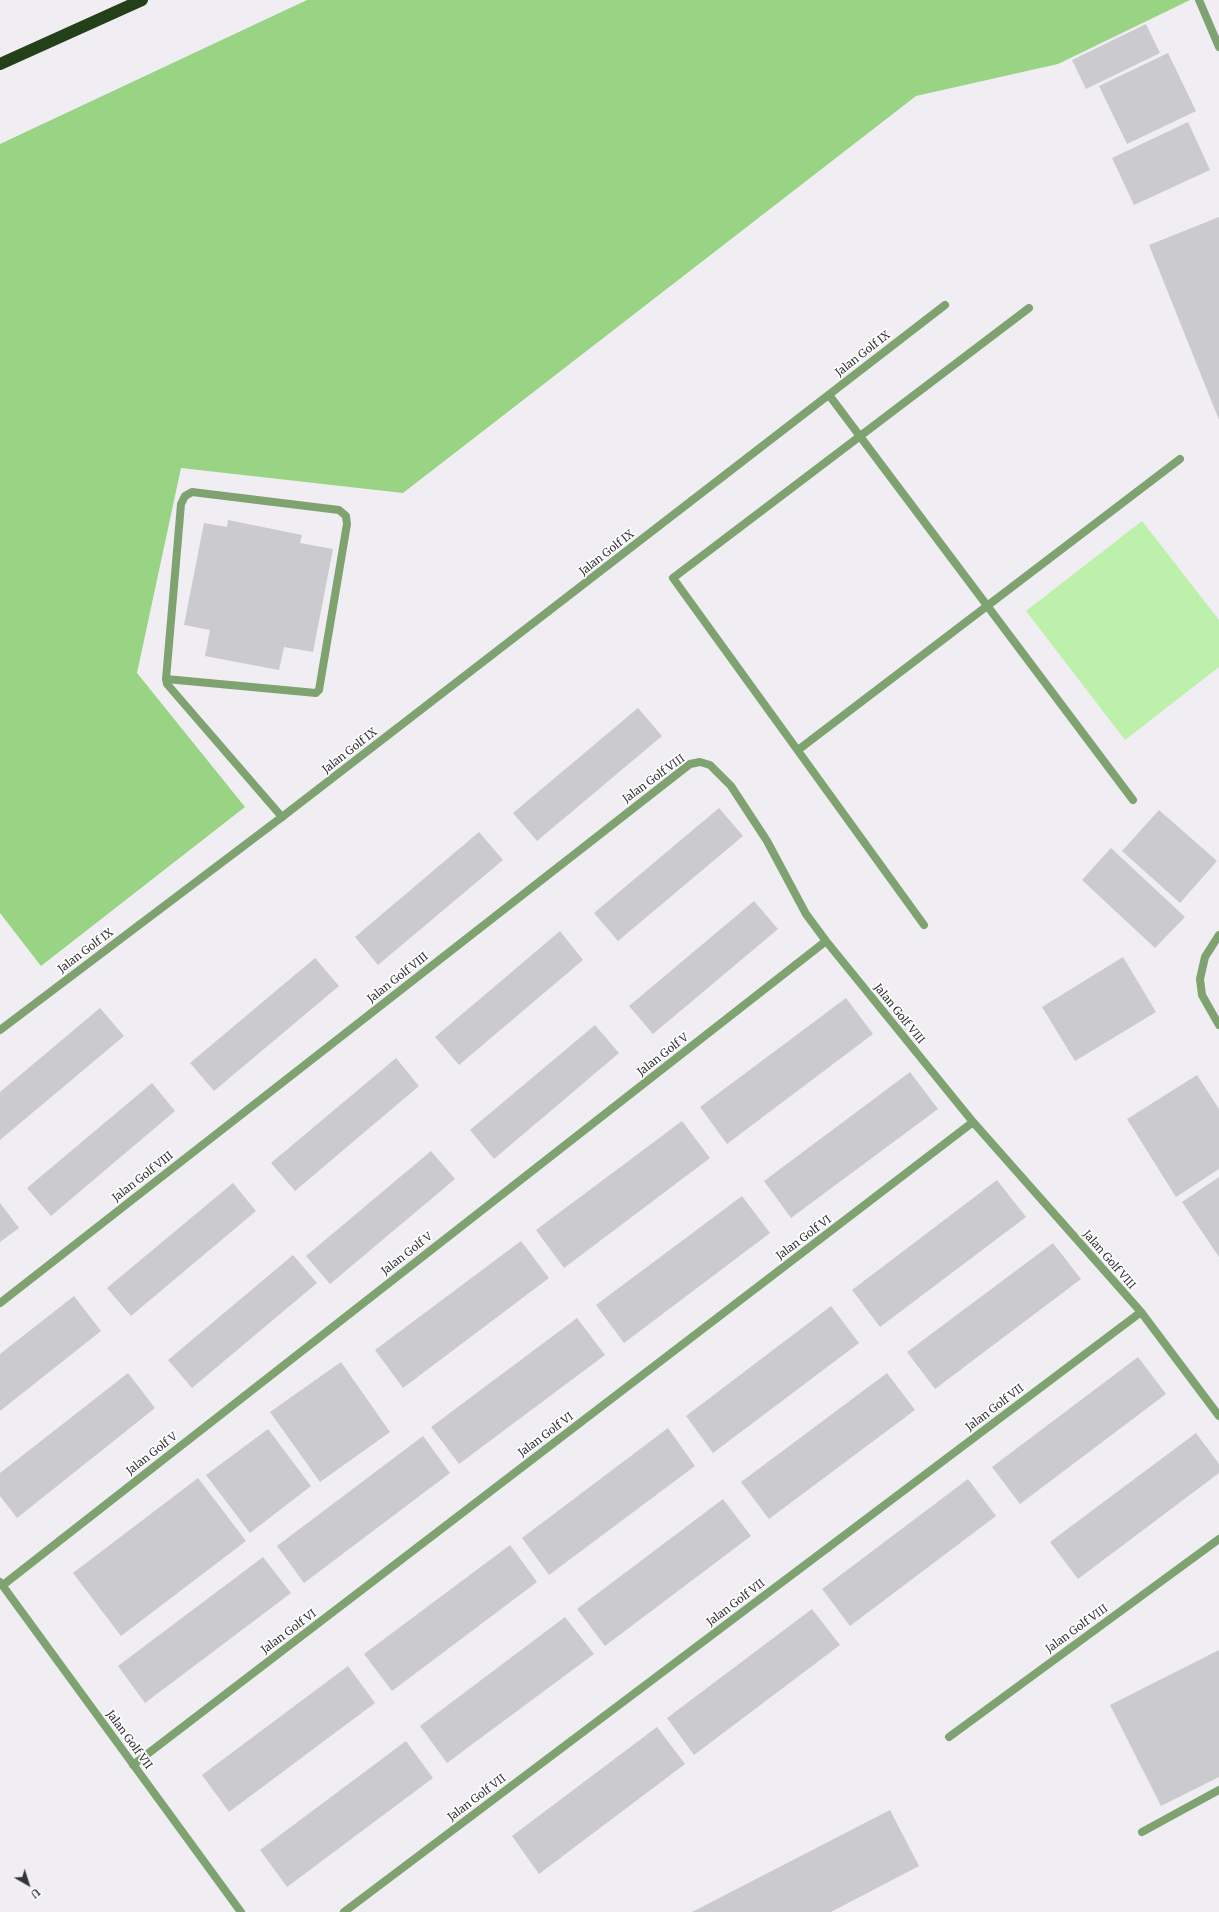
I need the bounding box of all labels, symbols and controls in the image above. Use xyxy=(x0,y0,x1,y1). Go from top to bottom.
street label: Jalan Golf IX xyxy=(833,329,893,379)
street label: Jalan Golf IX xyxy=(577,528,637,578)
street label: Jalan Golf IX xyxy=(320,726,380,776)
street label: Jalan Golf VIII xyxy=(620,752,688,806)
street label: Jalan Golf IX xyxy=(56,926,116,976)
street label: Jalan Golf VIII xyxy=(365,950,431,1006)
street label: Jalan Golf VIII xyxy=(871,981,927,1047)
street label: Jalan Golf V xyxy=(635,1031,691,1079)
street label: Jalan Golf VIII xyxy=(110,1149,176,1205)
street label: Jalan Golf VI xyxy=(774,1213,834,1263)
street label: Jalan Golf VIII xyxy=(1080,1228,1138,1292)
street label: Jalan Golf V xyxy=(379,1230,435,1278)
street label: Jalan Golf VII xyxy=(963,1382,1027,1434)
street label: Jalan Golf VI xyxy=(516,1410,576,1460)
street label: Jalan Golf V xyxy=(124,1430,180,1478)
street label: Jalan Golf VII xyxy=(704,1577,768,1629)
street label: Jalan Golf VIII xyxy=(1043,1602,1111,1656)
street label: Jalan Golf VI xyxy=(259,1607,319,1657)
street label: Jalan Golf VII xyxy=(103,1708,155,1772)
street label: Jalan Golf VII xyxy=(445,1772,509,1824)
north arrow xyxy=(8,1864,48,1904)
text: U xyxy=(28,1885,43,1901)

